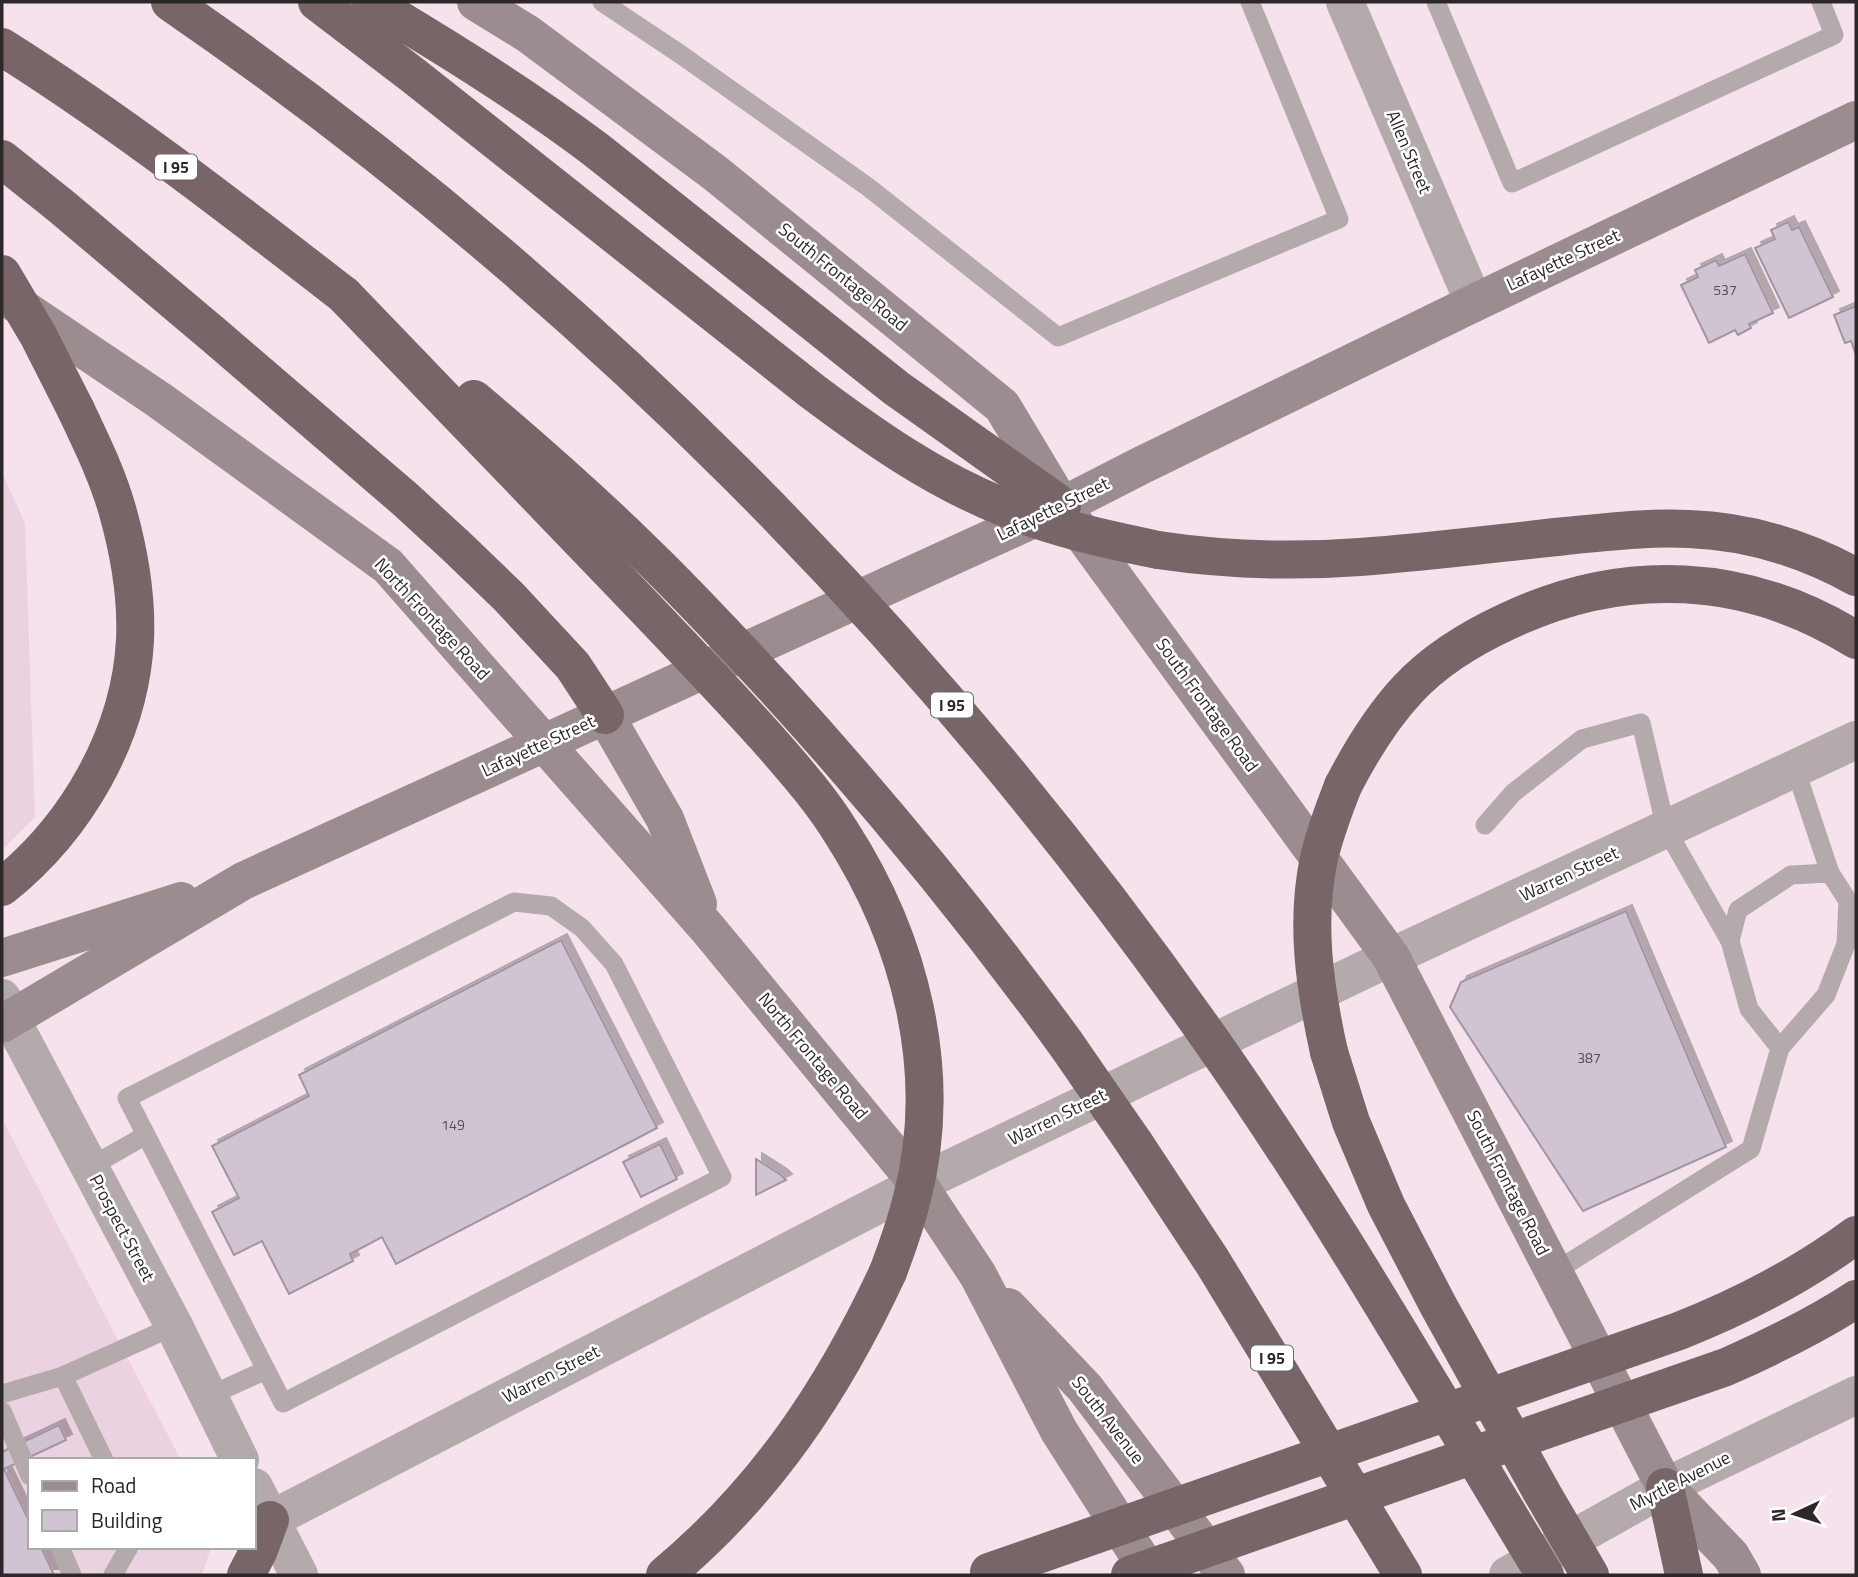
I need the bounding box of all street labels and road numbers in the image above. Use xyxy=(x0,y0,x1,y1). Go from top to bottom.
street label: Allen Street xyxy=(1380,106,1439,198)
road number: I 95 xyxy=(155,154,197,180)
street label: South Frontage Road xyxy=(773,216,914,337)
street label: Lafayette Street xyxy=(1502,221,1624,298)
street label: Lafayette Street xyxy=(992,469,1114,547)
street label: North Frontage Road xyxy=(368,551,496,686)
street label: South Frontage Road xyxy=(1150,632,1265,777)
road number: I 95 xyxy=(931,692,973,718)
street label: Lafayette Street xyxy=(477,707,599,784)
street label: Warren Street xyxy=(1515,839,1623,908)
street label: North Frontage Road xyxy=(752,986,875,1125)
street label: Warren Street xyxy=(1003,1081,1111,1152)
street label: South Frontage Road xyxy=(1460,1106,1557,1260)
street label: Prospect Street xyxy=(83,1169,162,1287)
street label: Warren Street xyxy=(497,1337,605,1410)
road number: I 95 xyxy=(1251,1346,1293,1370)
street label: South Avenue xyxy=(1065,1370,1151,1469)
street label: Myrtle Avenue xyxy=(1625,1444,1735,1518)

